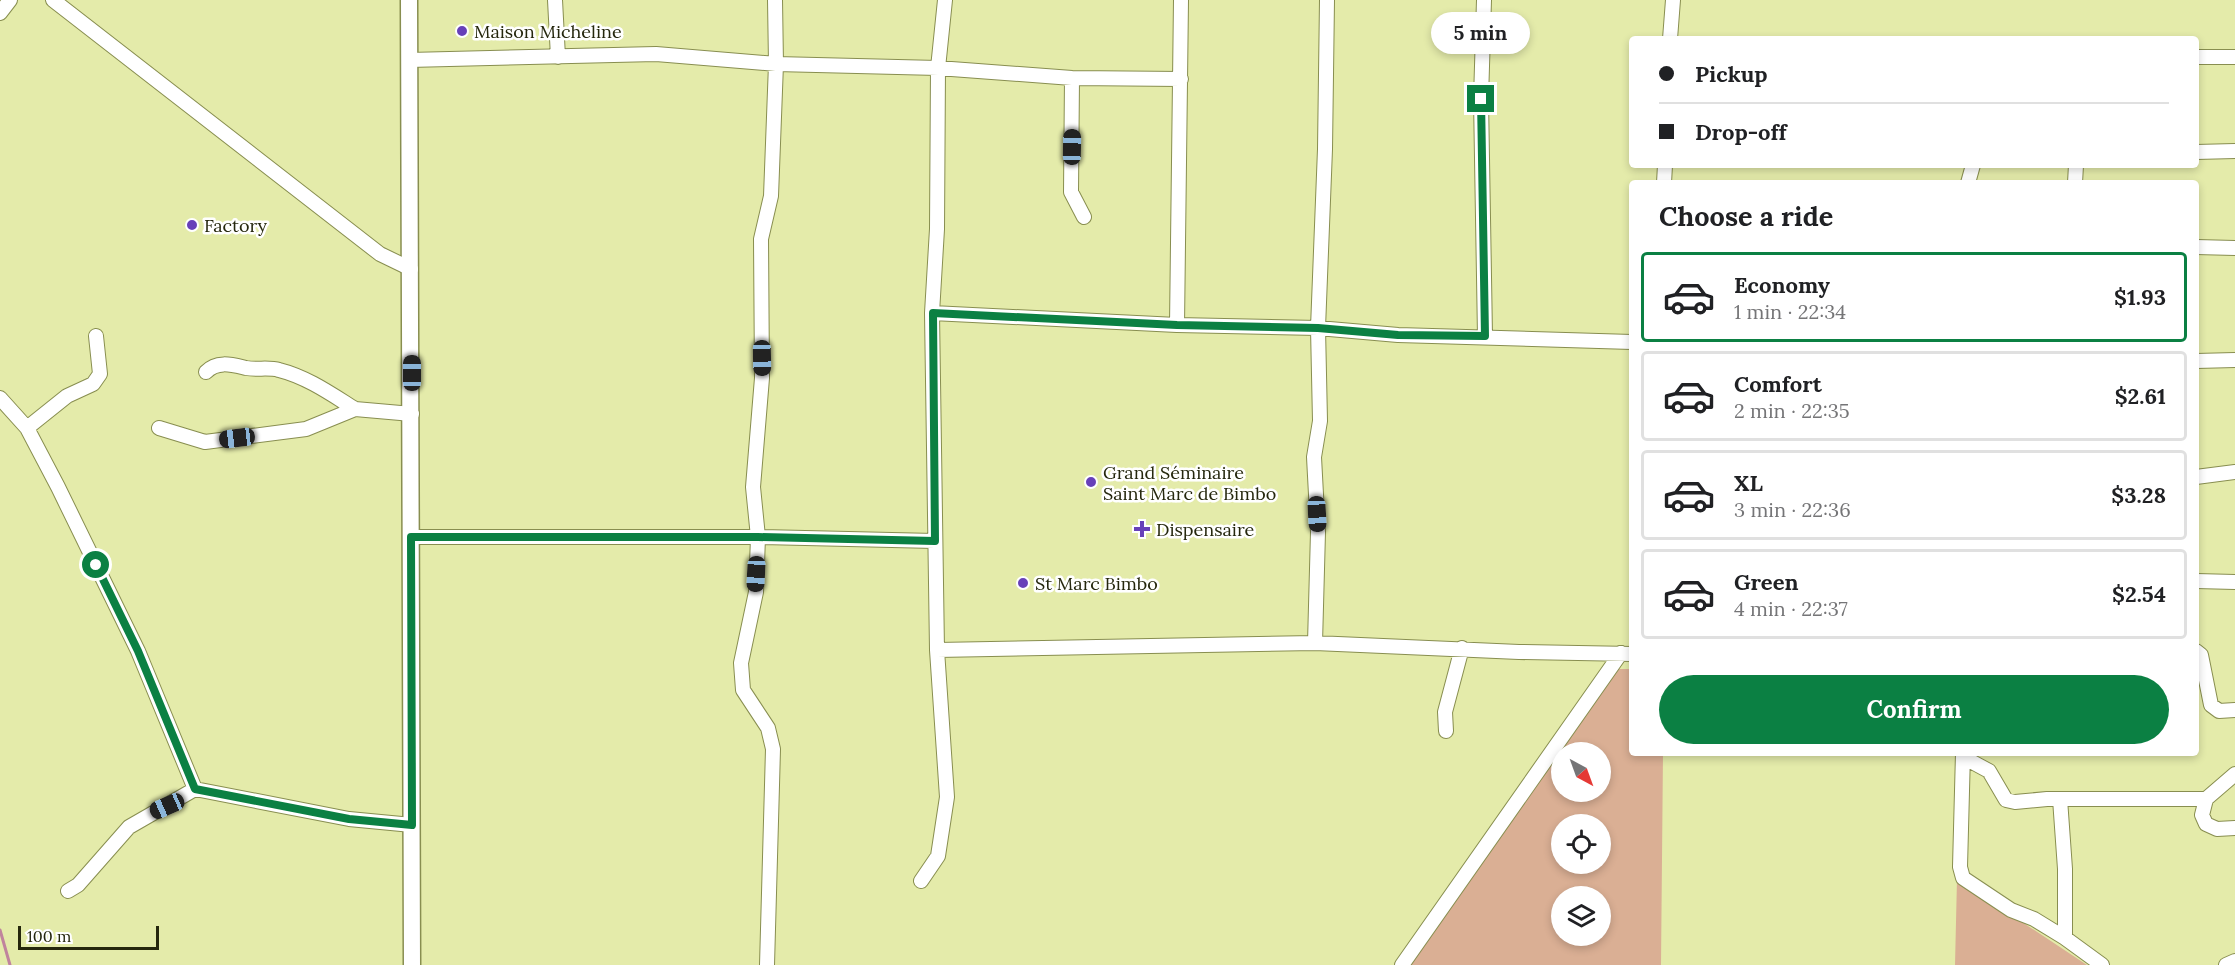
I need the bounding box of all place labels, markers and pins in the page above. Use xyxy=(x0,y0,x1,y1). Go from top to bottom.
place label: Maison Micheline xyxy=(474,20,622,43)
marker: Maison Micheline xyxy=(455,24,469,38)
place label: Factory xyxy=(204,214,268,237)
marker: Factory xyxy=(185,218,199,232)
place label: Grand Séminaire Saint Marc de Bimbo xyxy=(1103,461,1276,505)
marker: Grand Séminaire Saint Marc de Bimbo xyxy=(1084,475,1098,489)
place label: Dispensaire xyxy=(1156,518,1255,541)
marker: Dispensaire xyxy=(1133,520,1151,538)
place label: St Marc Bimbo xyxy=(1035,572,1158,595)
marker: St Marc Bimbo xyxy=(1016,576,1030,590)

